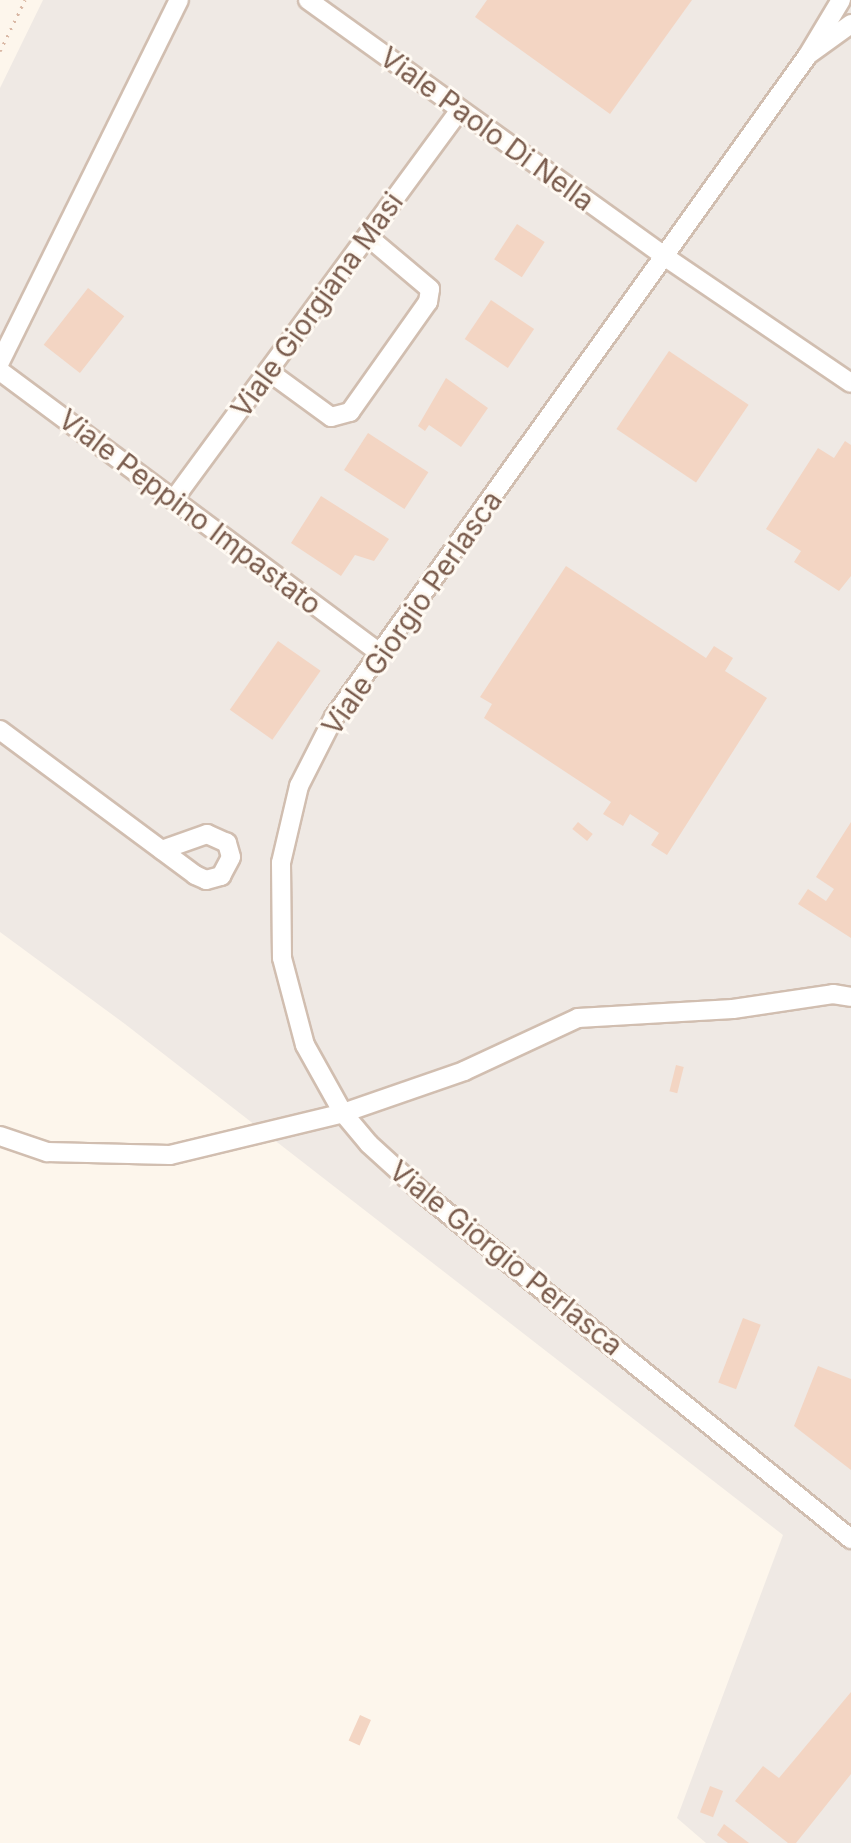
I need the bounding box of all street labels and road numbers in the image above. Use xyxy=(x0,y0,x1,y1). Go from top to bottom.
street label: Viale Paolo Di Nella xyxy=(373,40,601,218)
street label: Viale Giorgiana Masi xyxy=(224,186,410,424)
street label: Viale Peppino Impastato xyxy=(52,402,328,622)
street label: Viale Giorgio Perlasca xyxy=(315,484,509,742)
street label: Viale Giorgio Perlasca xyxy=(383,1154,629,1362)

